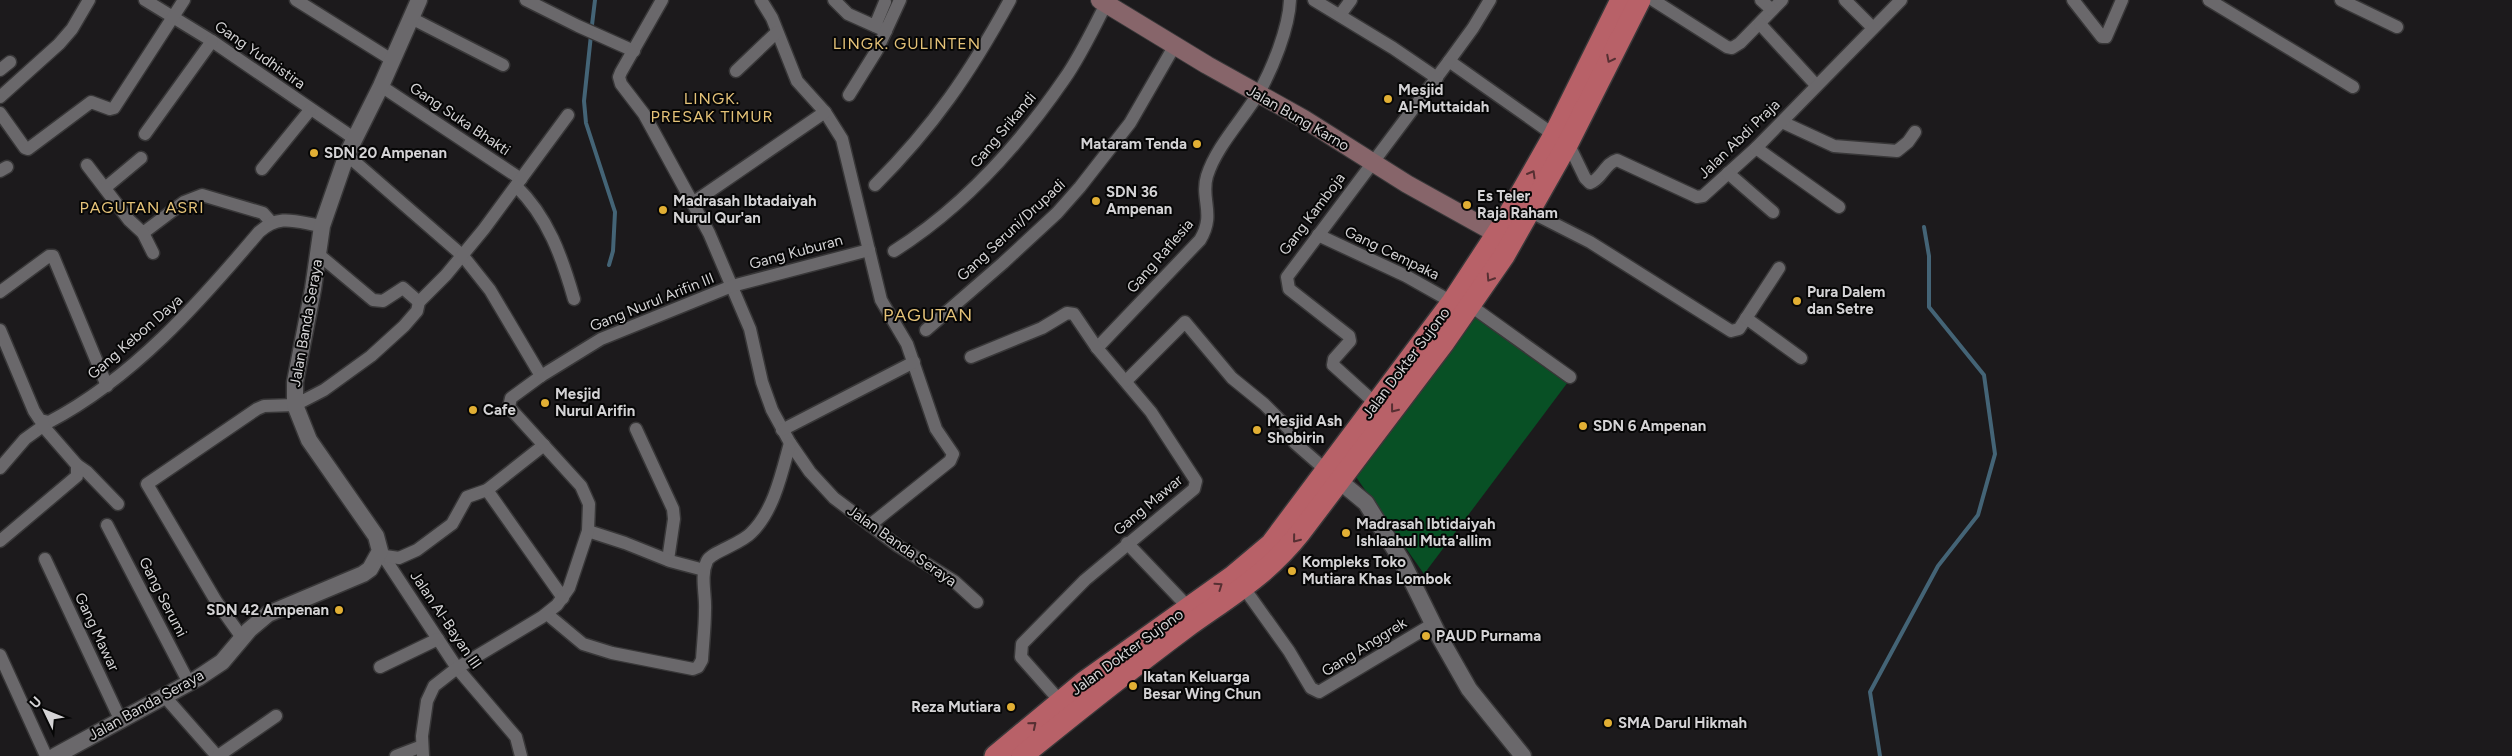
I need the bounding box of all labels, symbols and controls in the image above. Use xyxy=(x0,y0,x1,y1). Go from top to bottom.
street label: Gang Yudhistira xyxy=(211,17,309,93)
district label: LINGK. GULINTEN xyxy=(833,34,981,53)
one-way arrow xyxy=(1606,54,1616,63)
street label: Gang Suka Bhakti xyxy=(406,79,514,159)
street label: Jalan Bung Karno xyxy=(1243,81,1353,155)
place label: Mesjid Al-Muttaidah xyxy=(1398,81,1489,116)
district label: LINGK. PRESAK TIMUR xyxy=(650,89,774,126)
street label: Gang Srikandi xyxy=(966,89,1040,171)
marker: Mesjid Al-Muttaidah xyxy=(1382,93,1394,105)
street label: Jalan Abdi Praja xyxy=(1694,96,1784,182)
place label: Mataram Tenda xyxy=(1080,135,1187,153)
marker: Mataram Tenda xyxy=(1191,138,1203,150)
place label: SDN 20 Ampenan xyxy=(324,144,447,162)
marker: SDN 20 Ampenan xyxy=(308,147,320,159)
street label: Gang Kamboja xyxy=(1275,169,1349,259)
one-way arrow xyxy=(1526,171,1536,180)
street label: Gang Seruni/Drupadi xyxy=(953,175,1069,285)
place label: SDN 36 Ampenan xyxy=(1106,183,1172,218)
place label: Es Teler Raja Raham xyxy=(1477,187,1558,222)
place label: Madrasah Ibtadaiyah Nurul Qur'an xyxy=(673,192,817,227)
marker: SDN 36 Ampenan xyxy=(1090,195,1102,207)
district label: PAGUTAN ASRI xyxy=(80,198,204,217)
marker: Es Teler Raja Raham xyxy=(1461,199,1473,211)
marker: Madrasah Ibtadaiyah Nurul Qur'an xyxy=(657,204,669,216)
street label: Gang Raflesia xyxy=(1123,215,1197,297)
street label: Gang Cempaka xyxy=(1342,222,1442,284)
street label: Gang Kuburan xyxy=(747,231,845,273)
street label: Jalan Banda Seraya xyxy=(286,258,326,388)
street label: Gang Nurul Arifin III xyxy=(587,269,717,335)
one-way arrow xyxy=(1487,272,1496,282)
place label: Pura Dalem dan Setre xyxy=(1807,283,1885,318)
street label: Gang Kebon Daya xyxy=(84,291,186,383)
marker: Pura Dalem dan Setre xyxy=(1791,295,1803,307)
district label: PAGUTAN xyxy=(883,304,973,326)
street label: Jalan Dokter Sujono xyxy=(1358,304,1454,422)
place label: Mesjid Nurul Arifin xyxy=(555,385,635,420)
marker: Mesjid Nurul Arifin xyxy=(539,397,551,409)
place label: Cafe xyxy=(483,401,517,419)
one-way arrow xyxy=(1391,403,1400,413)
marker: Cafe xyxy=(467,404,479,416)
place label: Mesjid Ash Shobirin xyxy=(1267,412,1342,447)
place label: SDN 6 Ampenan xyxy=(1593,417,1706,435)
marker: SDN 6 Ampenan xyxy=(1577,420,1589,432)
marker: Mesjid Ash Shobirin xyxy=(1251,424,1263,436)
street label: Gang Mawar xyxy=(1110,471,1186,539)
street label: Jalan Banda Seraya xyxy=(844,502,960,590)
place label: Madrasah Ibtidaiyah Ishlaahul Muta'allim xyxy=(1356,515,1496,550)
marker: Madrasah Ibtidaiyah Ishlaahul Muta'allim xyxy=(1340,527,1352,539)
one-way arrow xyxy=(1293,533,1302,542)
place label: Kompleks Toko Mutiara Khas Lombok xyxy=(1302,553,1451,588)
street label: Gang Serumi xyxy=(135,554,191,640)
marker: Kompleks Toko Mutiara Khas Lombok xyxy=(1286,565,1298,577)
street label: Jalan Al-Bayan III xyxy=(407,568,485,672)
one-way arrow xyxy=(1213,583,1223,592)
street label: Gang Mawar xyxy=(71,590,123,674)
place label: SDN 42 Ampenan xyxy=(206,601,329,619)
marker: SDN 42 Ampenan xyxy=(333,604,345,616)
street label: Jalan Dokter Sujono xyxy=(1067,605,1187,699)
street label: Gang Anggrek xyxy=(1318,613,1410,680)
place label: PAUD Purnama xyxy=(1436,627,1541,645)
marker: PAUD Purnama xyxy=(1420,630,1432,642)
street label: Jalan Banda Seraya xyxy=(85,666,207,744)
place label: Ikatan Keluarga Besar Wing Chun xyxy=(1143,668,1261,703)
marker: Ikatan Keluarga Besar Wing Chun xyxy=(1127,680,1139,692)
north arrow xyxy=(20,686,70,736)
text: U xyxy=(26,693,45,712)
place label: Reza Mutiara xyxy=(911,698,1001,716)
marker: Reza Mutiara xyxy=(1005,701,1017,713)
place label: SMA Darul Hikmah xyxy=(1618,714,1747,732)
marker: SMA Darul Hikmah xyxy=(1602,717,1614,729)
one-way arrow xyxy=(1027,721,1036,730)

